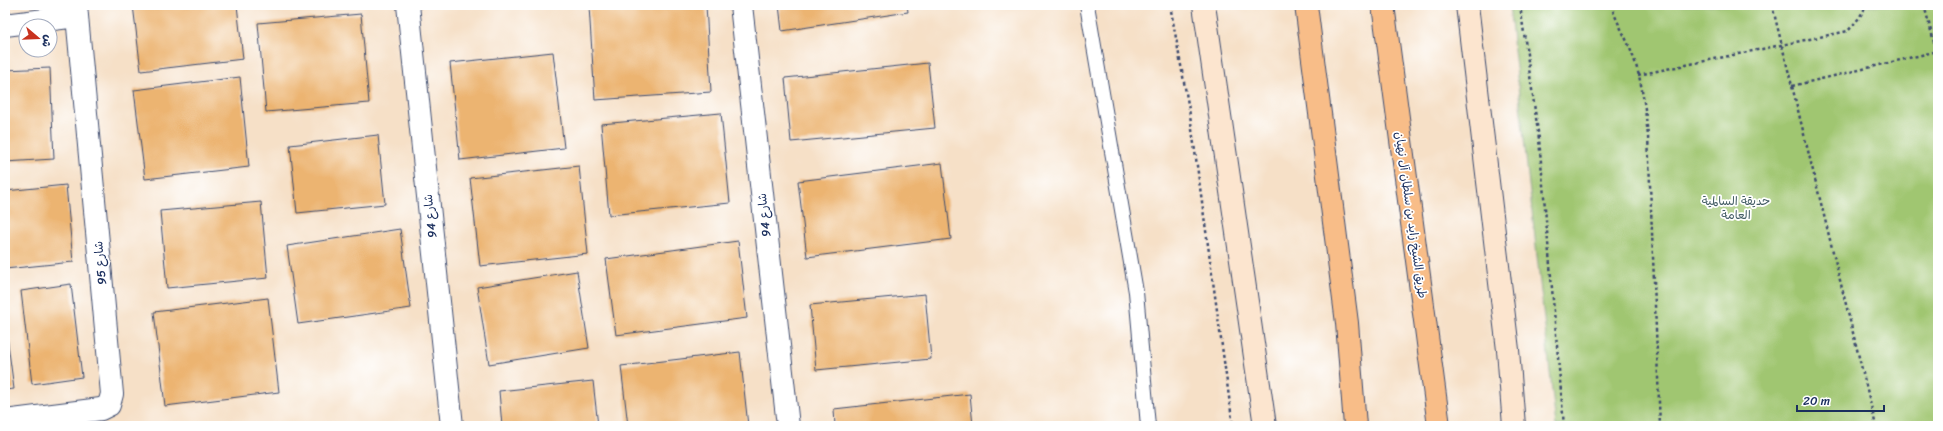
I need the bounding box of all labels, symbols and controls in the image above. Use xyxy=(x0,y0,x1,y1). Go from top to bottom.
north arrow xyxy=(18,18,58,58)
text: ش xyxy=(36,32,58,50)
street label: طريق الشيخ زايد بن سلطان آل نهيان xyxy=(1388,130,1434,300)
park label: حديقة السالمية العامة xyxy=(1702,190,1770,226)
street label: شارع 94 xyxy=(751,192,777,238)
street label: شارع 94 xyxy=(417,193,443,239)
street label: شارع 95 xyxy=(87,240,113,286)
scale bar xyxy=(1797,387,1884,413)
text: 20 m xyxy=(1803,390,1830,412)

